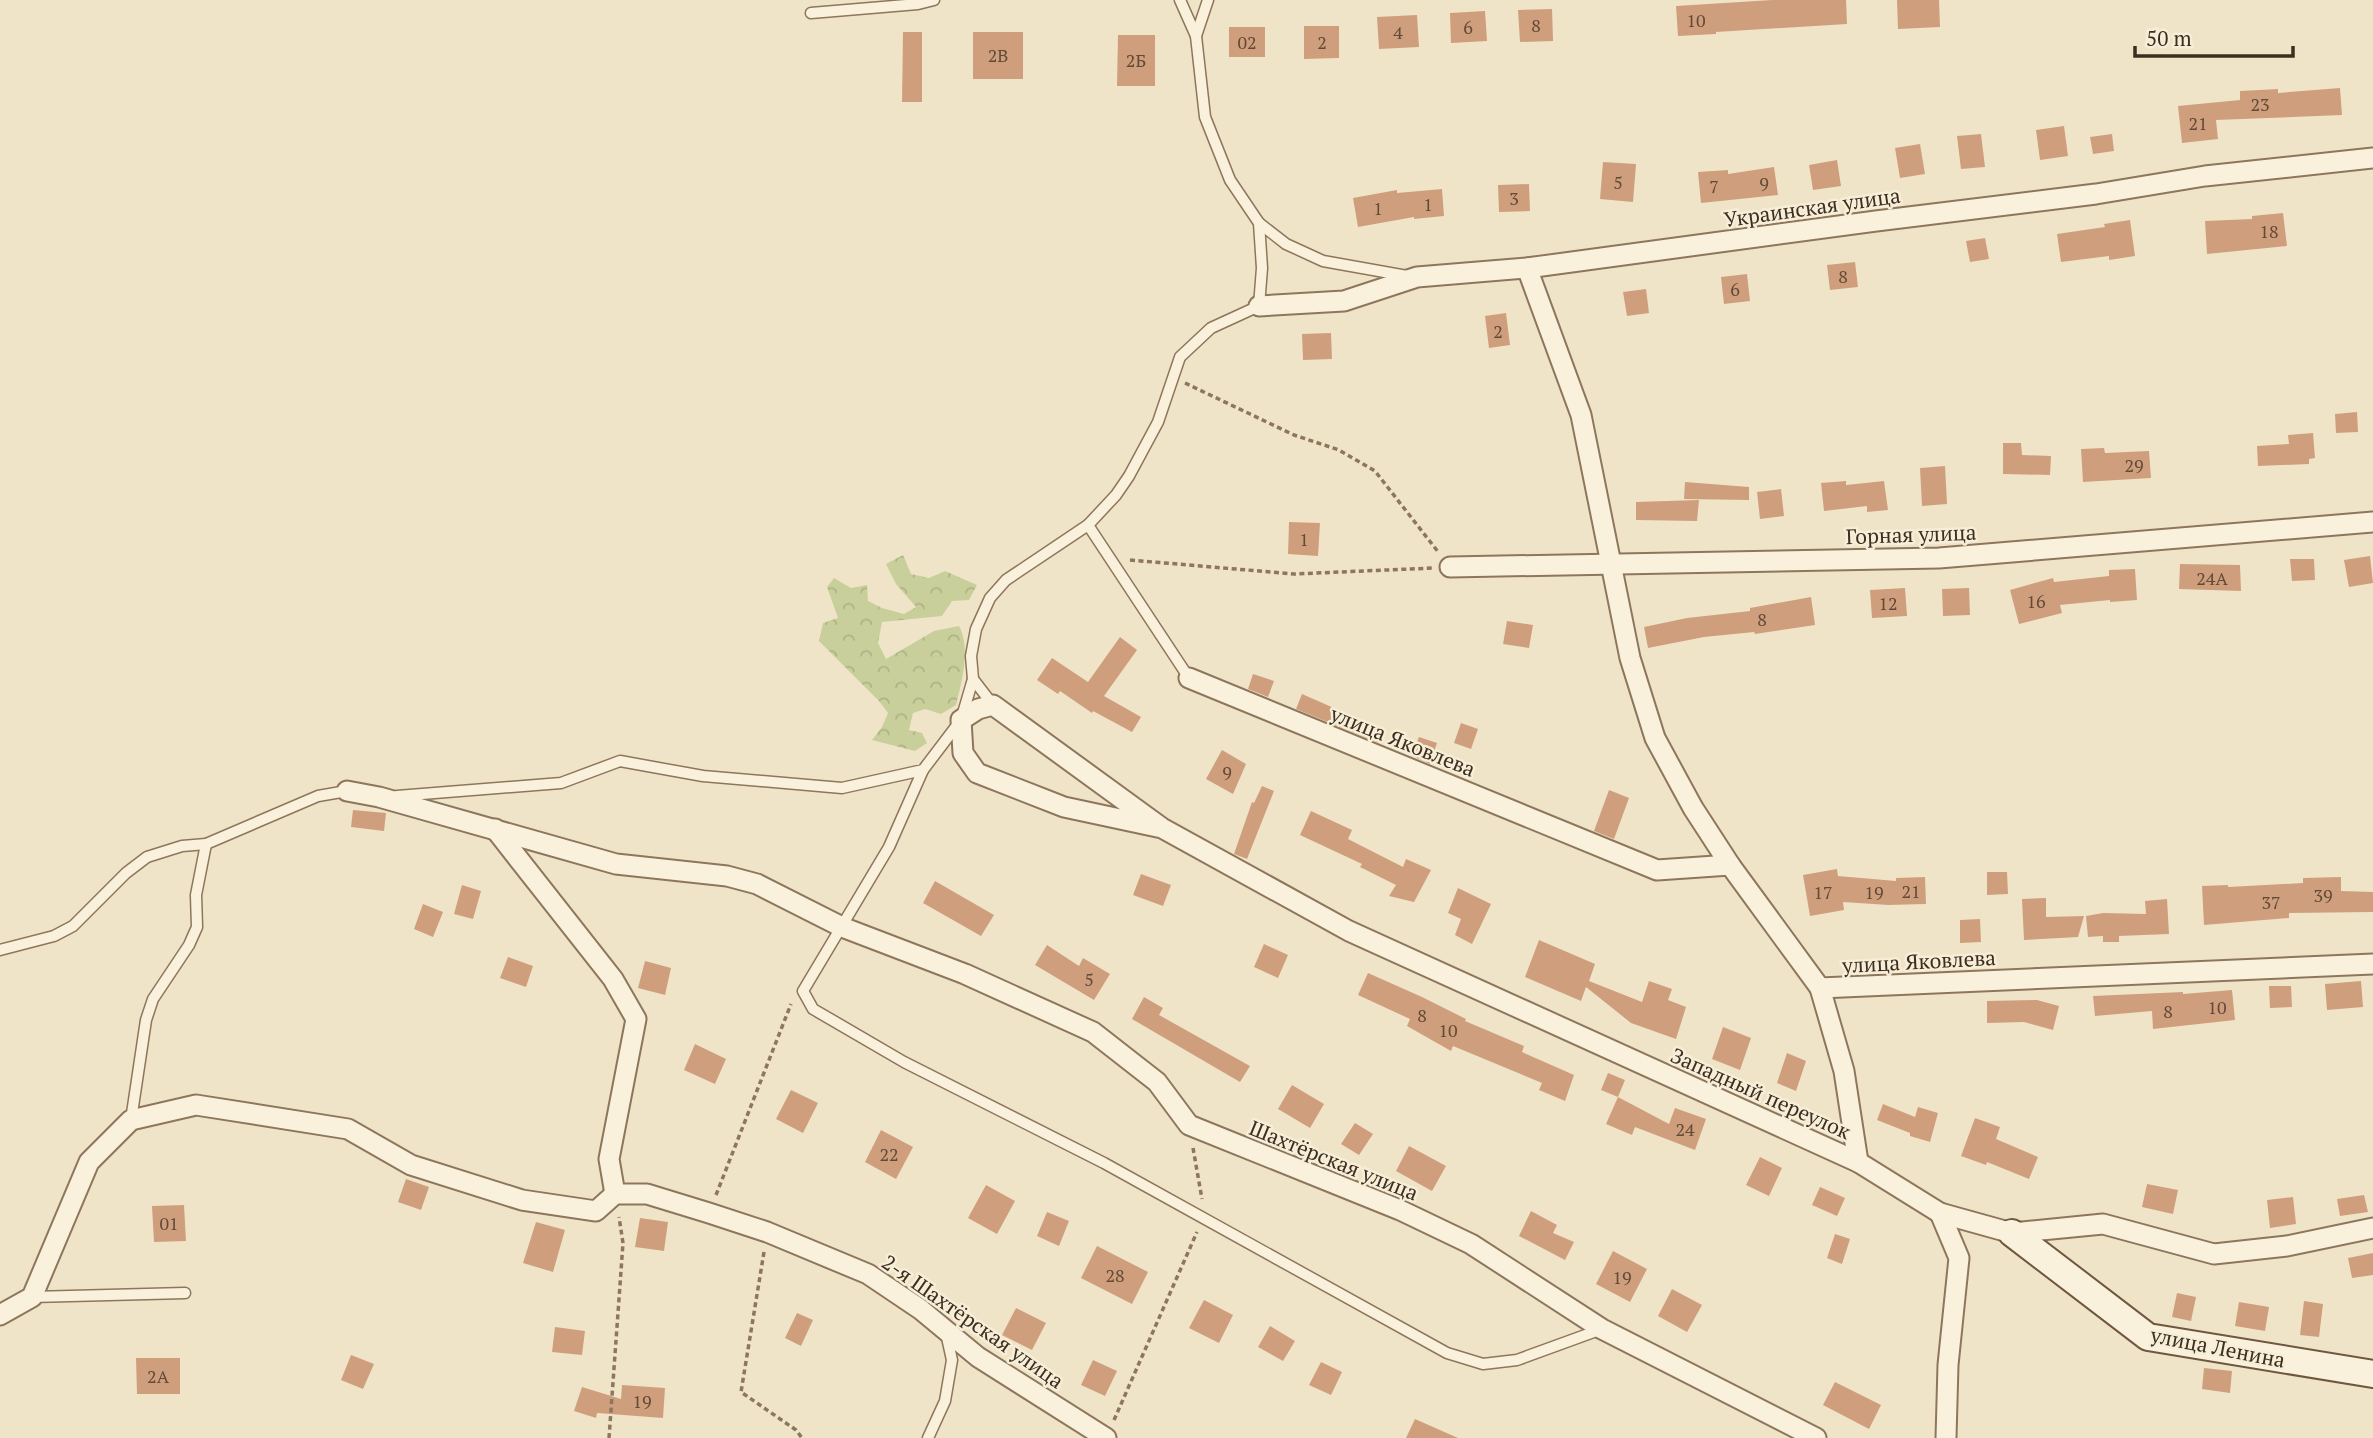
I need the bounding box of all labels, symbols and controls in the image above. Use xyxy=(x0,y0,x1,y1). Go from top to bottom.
house number: 10 xyxy=(1686,8,1706,32)
house number: 8 xyxy=(1531,13,1541,37)
scale bar xyxy=(2135,14,2292,58)
house number: 6 xyxy=(1463,15,1473,39)
house number: 4 xyxy=(1393,20,1403,44)
text: 50 m xyxy=(2146,24,2192,52)
house number: 02 xyxy=(1237,30,1257,54)
house number: 2 xyxy=(1317,30,1327,54)
house number: 2В xyxy=(988,43,1008,67)
house number: 2Б xyxy=(1126,48,1146,72)
house number: 23 xyxy=(2250,92,2270,116)
house number: 21 xyxy=(2188,111,2208,135)
house number: 5 xyxy=(1613,170,1623,194)
house number: 9 xyxy=(1759,171,1769,195)
house number: 7 xyxy=(1709,174,1719,198)
street label: Украинская улица xyxy=(1722,181,1902,233)
house number: 3 xyxy=(1509,186,1519,210)
house number: 1 xyxy=(1423,192,1433,216)
house number: 1 xyxy=(1373,196,1383,220)
house number: 18 xyxy=(2259,219,2279,243)
house number: 8 xyxy=(1838,264,1848,288)
house number: 6 xyxy=(1730,277,1740,301)
house number: 2 xyxy=(1493,319,1503,343)
house number: 29 xyxy=(2124,453,2144,477)
street label: Горная улица xyxy=(1845,518,1977,550)
house number: 1 xyxy=(1299,527,1309,551)
house number: 24А xyxy=(2196,566,2228,590)
house number: 16 xyxy=(2026,589,2046,613)
house number: 12 xyxy=(1878,591,1898,615)
house number: 8 xyxy=(1757,607,1767,631)
street label: улица Яковлева xyxy=(1326,699,1480,783)
house number: 9 xyxy=(1222,760,1232,784)
house number: 21 xyxy=(1901,879,1921,903)
house number: 17 xyxy=(1813,880,1833,904)
house number: 19 xyxy=(1864,880,1884,904)
house number: 39 xyxy=(2313,883,2333,907)
house number: 37 xyxy=(2261,890,2281,914)
street label: улица Яковлева xyxy=(1840,943,1997,979)
house number: 5 xyxy=(1084,967,1094,991)
house number: 10 xyxy=(2207,995,2227,1019)
house number: 8 xyxy=(2163,999,2173,1023)
house number: 8 xyxy=(1417,1003,1427,1027)
house number: 10 xyxy=(1438,1018,1458,1042)
street label: Западный переулок xyxy=(1667,1041,1856,1146)
street label: Шахтёрская улица xyxy=(1246,1113,1423,1207)
house number: 24 xyxy=(1675,1117,1695,1141)
house number: 22 xyxy=(879,1142,899,1166)
house number: 01 xyxy=(159,1211,179,1235)
street label: 2-я Шахтёрская улица xyxy=(877,1248,1070,1395)
house number: 28 xyxy=(1105,1263,1125,1287)
house number: 19 xyxy=(1612,1265,1632,1289)
street label: улица Ленина xyxy=(2147,1320,2288,1374)
house number: 2А xyxy=(147,1364,170,1388)
house number: 19 xyxy=(632,1389,652,1413)

